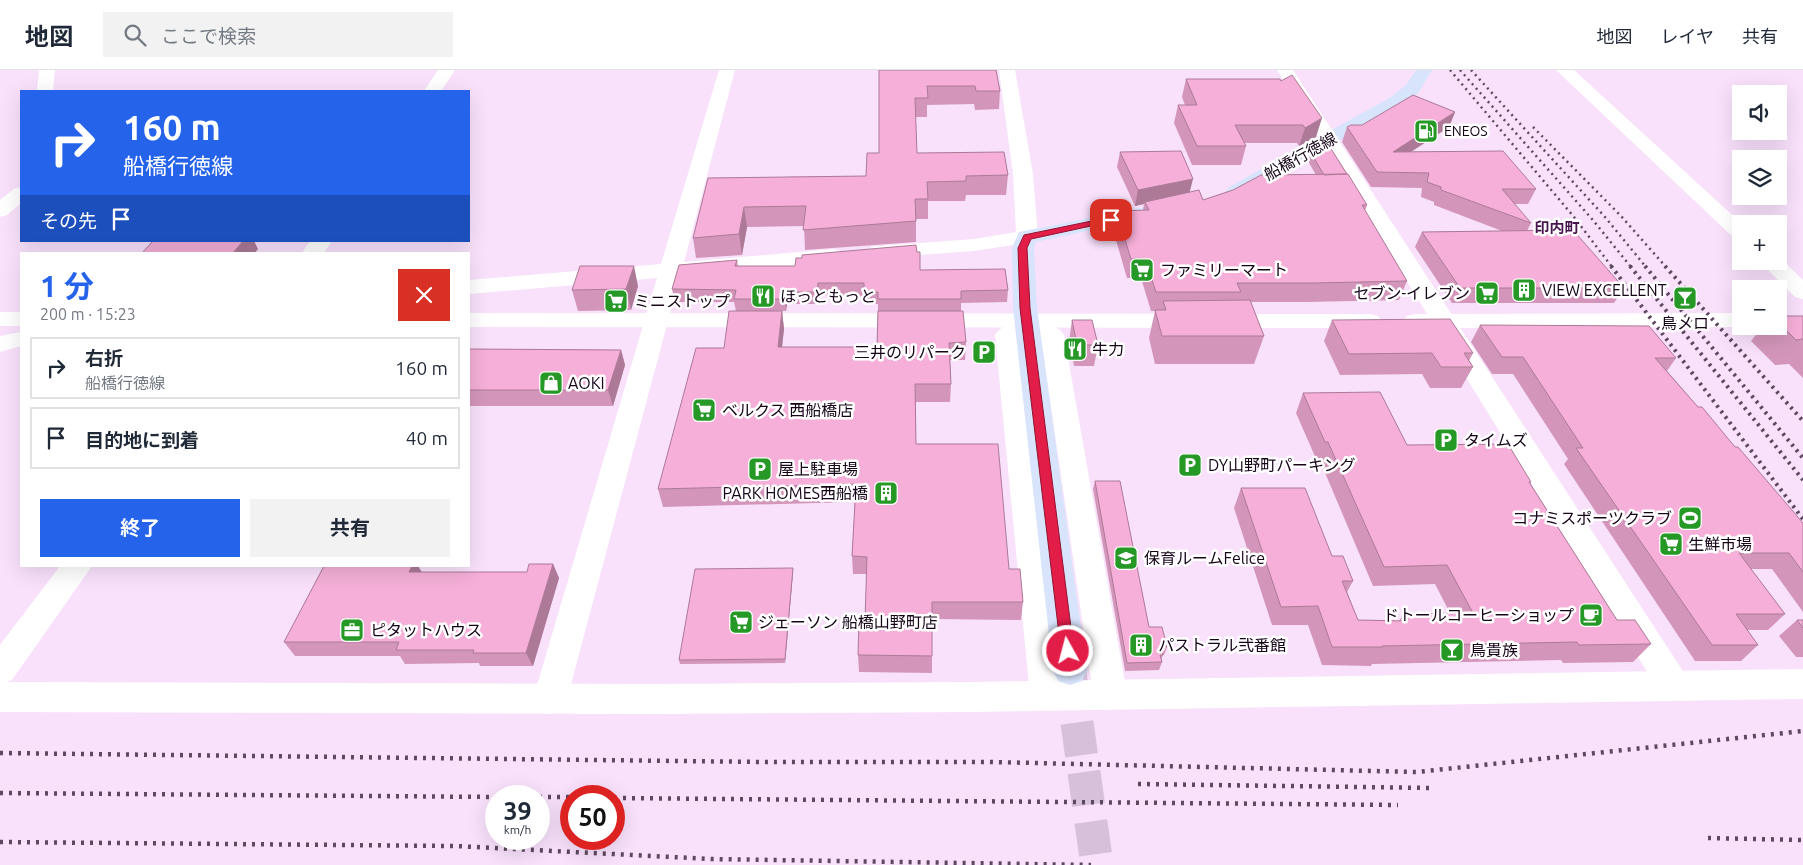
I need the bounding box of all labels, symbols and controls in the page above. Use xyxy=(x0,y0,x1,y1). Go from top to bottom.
search box xyxy=(103,12,453,57)
icon: search xyxy=(121,21,149,49)
text: 地図 xyxy=(25,23,73,50)
text: ここで検索 xyxy=(161,25,256,47)
text: 地図 xyxy=(1597,26,1633,46)
text: レイヤ xyxy=(1661,26,1714,46)
text: 共有 xyxy=(1742,26,1778,46)
map controls xyxy=(1732,85,1787,335)
button: sound xyxy=(1732,85,1787,140)
text: 160 m xyxy=(123,107,221,147)
icon: right xyxy=(40,110,105,175)
fuel station icon: ENEOS xyxy=(1413,118,1439,144)
place label: ENEOS xyxy=(1444,123,1488,139)
street label: 船橋行徳線 xyxy=(1261,129,1339,183)
button: layers xyxy=(1732,150,1787,205)
text: 船橋行徳線 xyxy=(123,153,233,178)
pin xyxy=(1090,199,1132,241)
icon: arrive xyxy=(107,205,135,233)
icon: arrive xyxy=(1097,206,1125,234)
text: その先 xyxy=(40,210,97,232)
button: + xyxy=(1732,215,1787,270)
district label: 印内町 xyxy=(1534,219,1580,236)
supermarket icon: ファミリーマート xyxy=(1129,257,1155,283)
place label: ファミリーマート xyxy=(1160,261,1288,279)
text: 1 分 xyxy=(40,269,94,303)
button: close xyxy=(398,269,450,321)
building icon: VIEW EXCELLENT xyxy=(1511,277,1537,303)
supermarket icon: セブン-イレブン xyxy=(1474,280,1500,306)
button: − xyxy=(1732,280,1787,335)
place label: VIEW EXCELLENT xyxy=(1542,281,1667,299)
restaurant icon: ほっともっと xyxy=(750,283,776,309)
place label: セブン-イレブン xyxy=(1353,284,1470,302)
bar icon: 鳥メロ xyxy=(1672,285,1698,311)
place label: ほっともっと xyxy=(780,287,876,305)
supermarket icon: ミニストップ xyxy=(603,288,629,314)
place label: ミニストップ xyxy=(634,292,730,310)
text: 200 m · 15:23 xyxy=(40,305,136,323)
place label: 鳥メロ xyxy=(1661,314,1709,332)
restaurant icon: 牛力 xyxy=(1062,336,1088,362)
parking icon: 三井のリパーク xyxy=(971,339,997,365)
place label: 牛力 xyxy=(1092,340,1124,358)
place label: 三井のリパーク xyxy=(854,343,966,361)
text: 右折 xyxy=(85,347,123,369)
icon: right xyxy=(42,354,70,382)
text: 160 m xyxy=(395,357,448,379)
shop icon: AOKI xyxy=(538,370,564,396)
text: 船橋行徳線 xyxy=(85,374,165,392)
place label: AOKI xyxy=(568,374,605,392)
supermarket icon: ベルクス 西船橋店 xyxy=(691,397,717,423)
place label: ベルクス 西船橋店 xyxy=(722,401,853,419)
icon: arrive xyxy=(42,424,70,452)
text: 40 m xyxy=(406,427,448,449)
parking icon: タイムズ xyxy=(1433,427,1459,453)
text: 目的地に到着 xyxy=(85,429,199,451)
place label: タイムズ xyxy=(1464,431,1528,449)
parking icon: DY山野町パーキング xyxy=(1177,452,1203,478)
parking icon: 屋上駐車場 xyxy=(747,456,773,482)
place label: DY山野町パーキング xyxy=(1208,456,1356,474)
place label: 屋上駐車場 xyxy=(778,460,858,478)
building icon: PARK HOMES西船橋 xyxy=(873,480,899,506)
place label: PARK HOMES西船橋 xyxy=(722,484,868,502)
button: 終了 xyxy=(40,499,240,557)
button: 共有 xyxy=(250,499,450,557)
sports icon: コナミスポーツクラブ xyxy=(1677,505,1703,531)
place label: コナミスポーツクラブ xyxy=(1512,509,1672,527)
supermarket icon: 生鮮市場 xyxy=(1658,531,1684,557)
place label: 生鮮市場 xyxy=(1688,535,1752,553)
school or university icon: 保育ルームFelice xyxy=(1113,545,1139,571)
place label: 保育ルームFelice xyxy=(1144,549,1265,567)
cafe icon: ドトールコーヒーショップ xyxy=(1578,602,1604,628)
place label: ドトールコーヒーショップ xyxy=(1383,606,1574,624)
supermarket icon: ジェーソン 船橋山野町店 xyxy=(728,609,754,635)
place label: ジェーソン 船橋山野町店 xyxy=(758,613,938,631)
office icon: ピタットハウス xyxy=(339,617,365,643)
place label: ピタットハウス xyxy=(370,621,482,639)
position arrow xyxy=(1041,624,1093,676)
building icon: パストラル弐番館 xyxy=(1128,632,1154,658)
place label: パストラル弐番館 xyxy=(1158,636,1286,654)
bar icon: 鳥貴族 xyxy=(1439,637,1465,663)
place label: 鳥貴族 xyxy=(1470,641,1518,659)
speed limit sign: 50 xyxy=(560,785,625,850)
text: 39 xyxy=(503,797,532,825)
text: km/h xyxy=(504,823,531,836)

